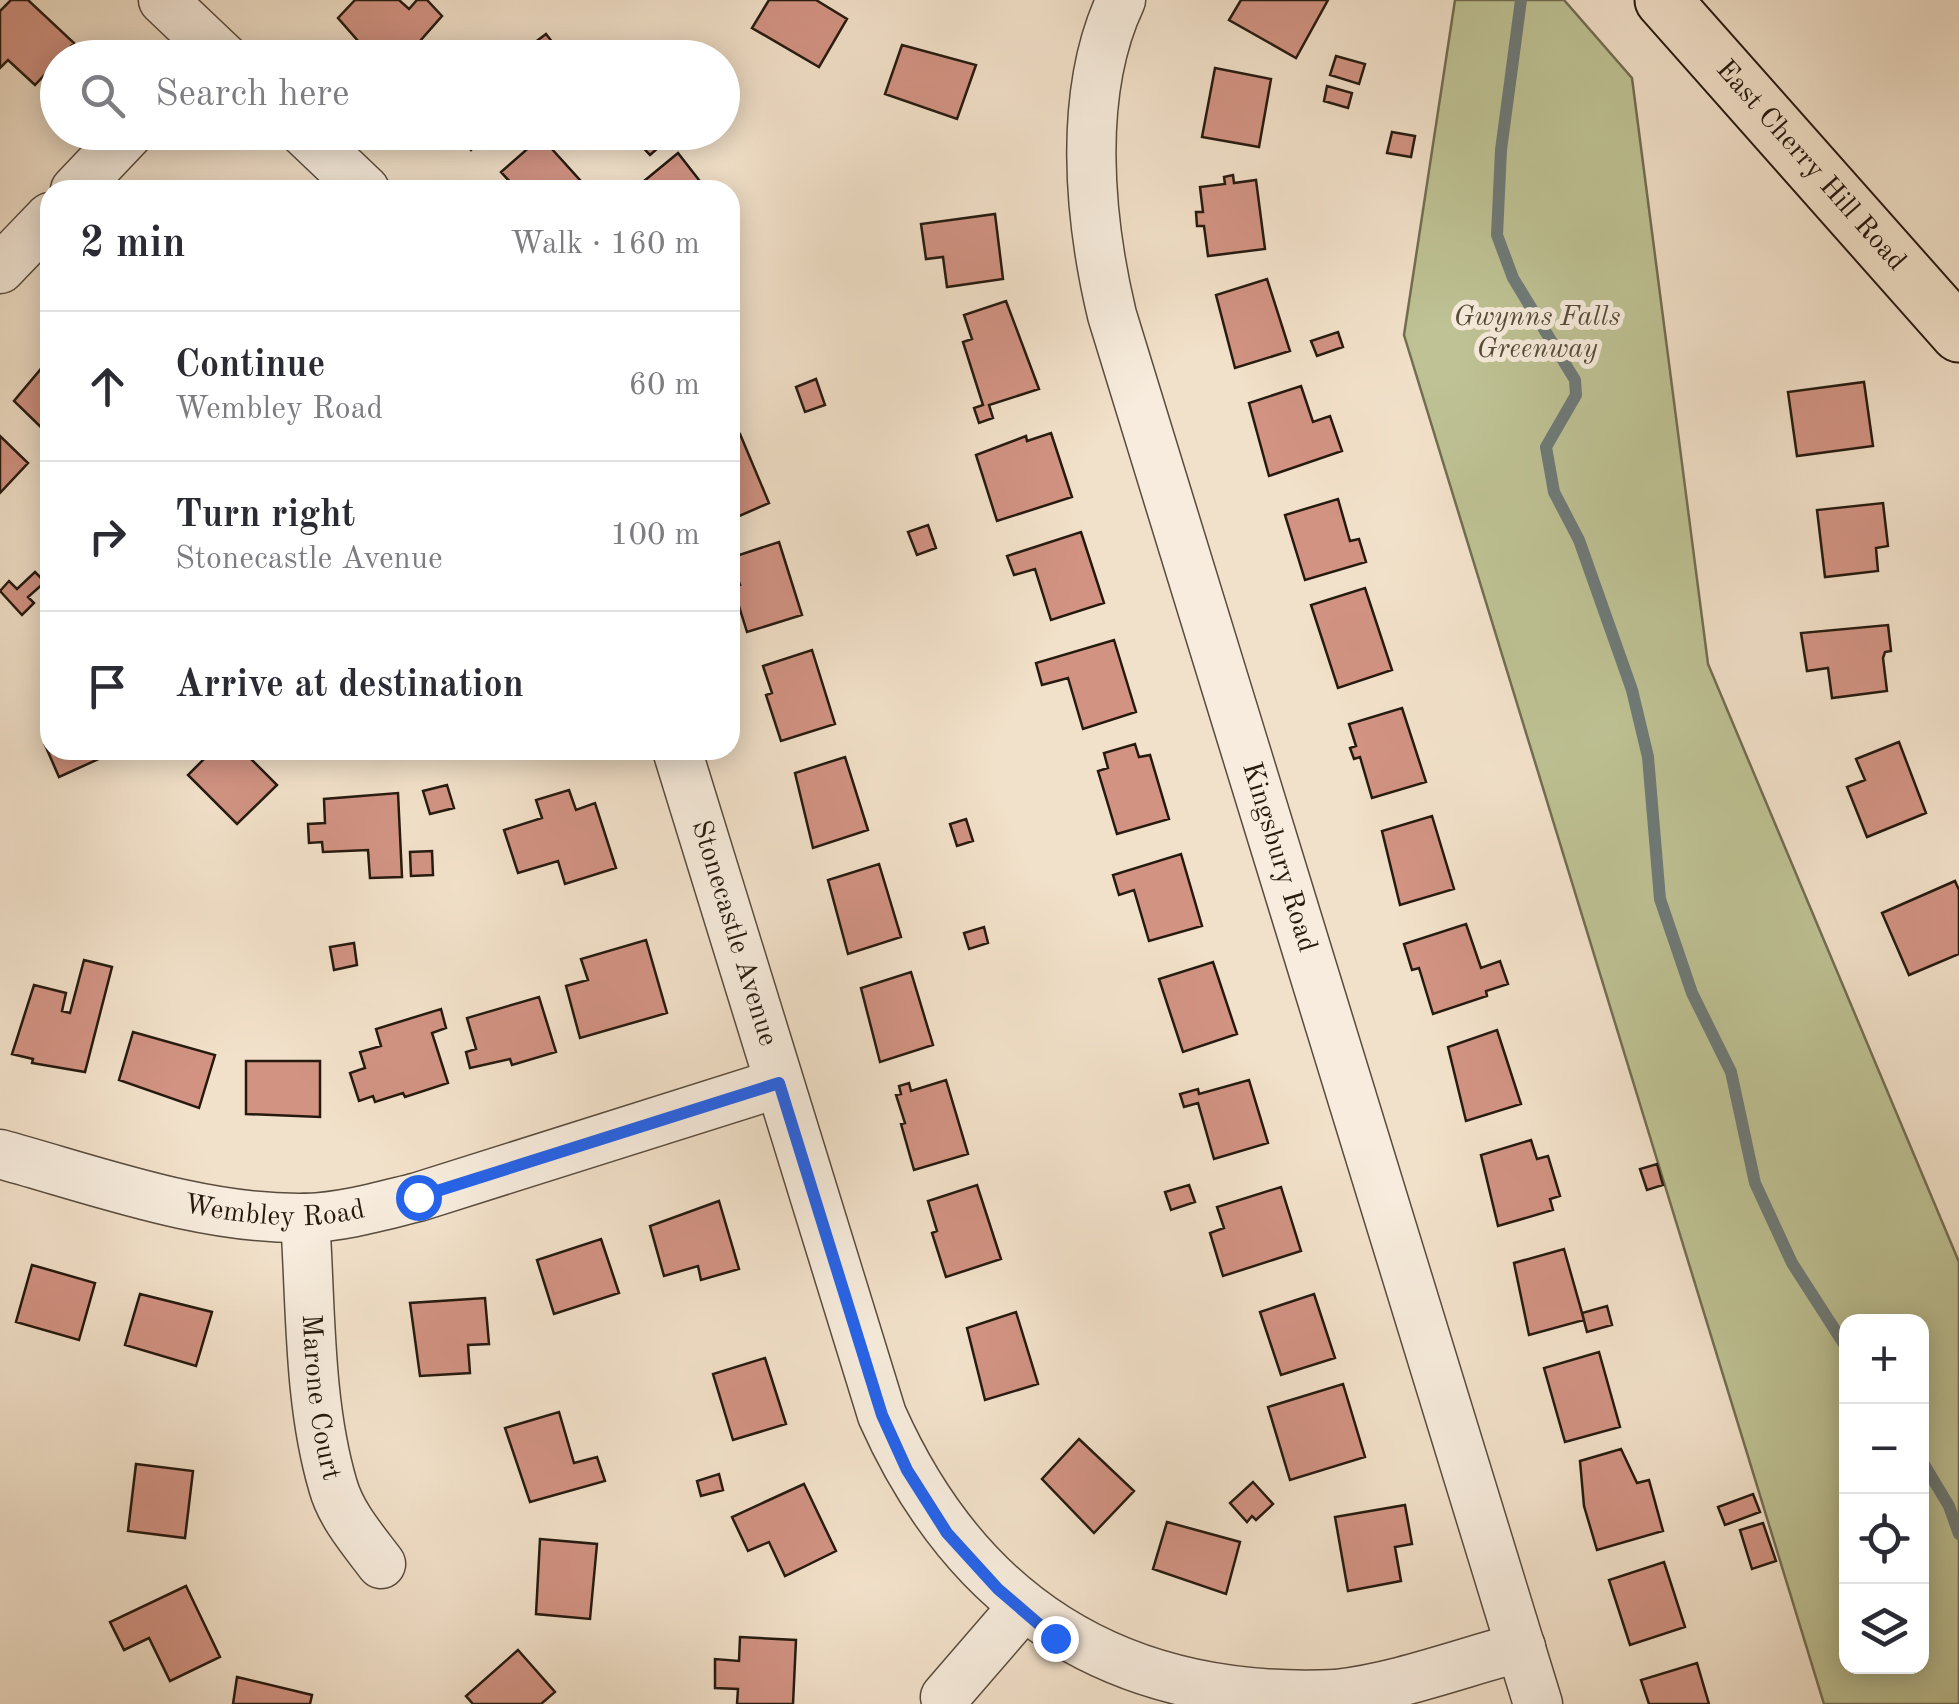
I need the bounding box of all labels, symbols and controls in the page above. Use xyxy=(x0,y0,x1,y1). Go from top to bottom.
search box xyxy=(40,40,740,150)
street label: East Cherry Hill Road xyxy=(1710,56,1910,277)
icon: search xyxy=(75,68,130,123)
text: Search here xyxy=(155,76,350,114)
text: 2 min xyxy=(80,224,186,266)
text: Walk · 160 m xyxy=(510,229,700,261)
park label: Gwynns Falls Greenway xyxy=(1454,304,1621,364)
text: Continue xyxy=(175,347,325,385)
icon: ahead xyxy=(80,359,135,414)
text: 60 m xyxy=(629,370,700,402)
text: Wembley Road xyxy=(175,394,383,426)
text: Turn right xyxy=(175,497,355,535)
icon: right xyxy=(80,509,135,564)
text: 100 m xyxy=(610,520,700,552)
text: Stonecastle Avenue xyxy=(175,544,443,576)
icon: arrive xyxy=(80,659,135,714)
text: Arrive at destination xyxy=(175,667,524,705)
street label: Kingsbury Road xyxy=(1236,759,1321,956)
street label: Stonecastle Avenue xyxy=(686,817,781,1050)
route start xyxy=(396,1175,442,1221)
street label: Wembley Road xyxy=(181,1191,367,1232)
street label: Marone Court xyxy=(296,1313,345,1483)
map controls xyxy=(1839,1314,1929,1674)
button: + xyxy=(1839,1314,1929,1404)
button: − xyxy=(1839,1404,1929,1494)
button: locate xyxy=(1839,1494,1929,1584)
button: layers xyxy=(1839,1584,1929,1674)
route end xyxy=(1033,1616,1079,1662)

